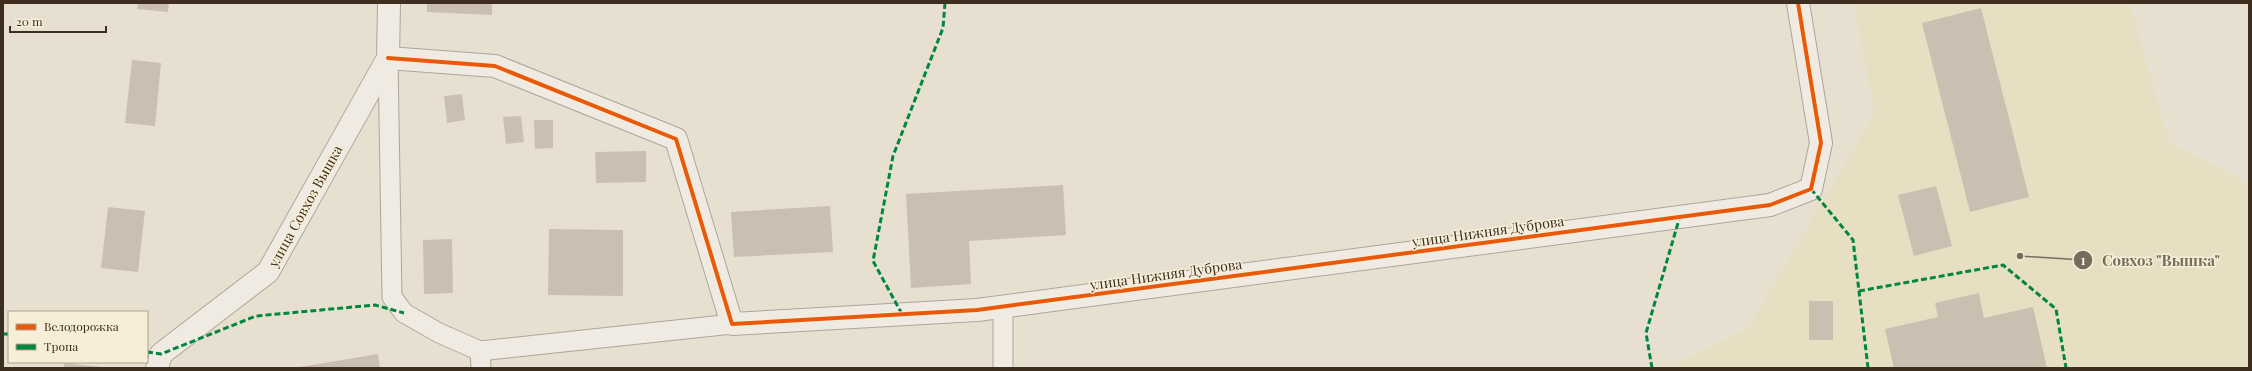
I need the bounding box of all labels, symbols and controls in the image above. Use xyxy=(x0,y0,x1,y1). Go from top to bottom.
scale bar xyxy=(10,8,106,34)
text: 20 m xyxy=(16,13,43,29)
street label: улица Совхоз Вышка xyxy=(263,142,346,271)
street label: улица Нижняя Дуброва xyxy=(1410,211,1565,251)
callout: Совхоз "Вышка" xyxy=(2073,247,2228,274)
text: Совхоз "Вышка" xyxy=(2102,250,2220,270)
text: 1 xyxy=(2081,252,2086,268)
street label: улица Нижняя Дуброва xyxy=(1088,254,1243,294)
legend xyxy=(8,311,148,363)
text: Велодорожка xyxy=(44,318,119,334)
text: Тропа xyxy=(44,338,78,354)

